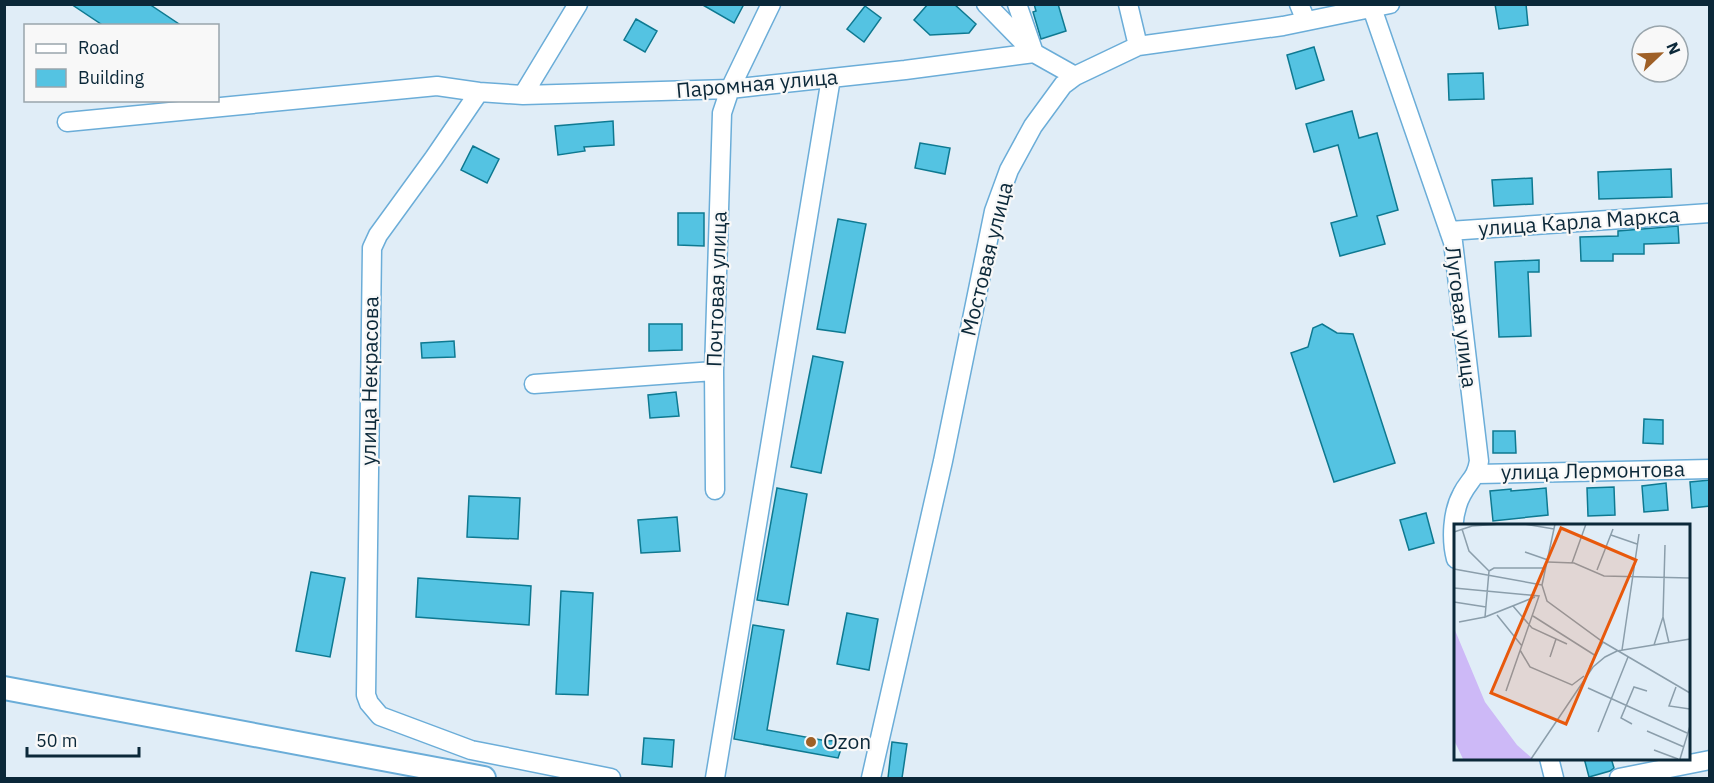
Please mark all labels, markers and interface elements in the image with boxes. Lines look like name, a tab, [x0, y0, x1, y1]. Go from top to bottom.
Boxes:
legend	[24, 24, 219, 102]
north arrow	[1630, 24, 1690, 84]
text: Road	[78, 36, 119, 59]
text: N	[1662, 39, 1685, 57]
street label: Паромная улица	[675, 62, 839, 104]
text: Building	[78, 66, 145, 89]
street label: Мостовая улица	[953, 179, 1019, 339]
street label: улица Карла Маркса	[1477, 200, 1681, 242]
street label: Почтовая улица	[699, 210, 733, 368]
street label: Луговая улица	[1439, 244, 1485, 389]
street label: улица Некрасова	[354, 296, 384, 466]
street label: улица Лермонтова	[1501, 454, 1685, 486]
inset map	[1454, 524, 1690, 759]
scale bar	[27, 720, 140, 758]
place label: Ozon	[823, 727, 871, 755]
text: 50 m	[36, 729, 78, 752]
marker: Ozon	[804, 735, 818, 749]

